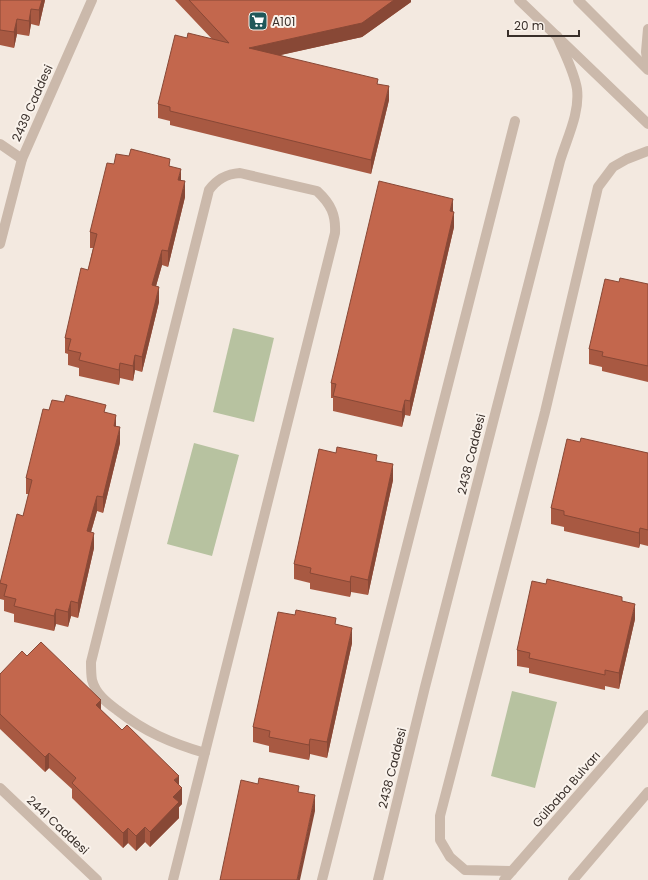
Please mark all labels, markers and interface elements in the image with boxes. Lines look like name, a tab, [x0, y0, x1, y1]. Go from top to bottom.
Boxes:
supermarket icon: A101	[247, 10, 269, 32]
scale bar	[508, 12, 579, 38]
place label: A101	[272, 13, 295, 30]
text: 20 m	[514, 17, 544, 34]
street label: 2439 Caddesi	[7, 62, 57, 144]
street label: 2438 Caddesi	[453, 412, 489, 496]
street label: 2438 Caddesi	[374, 726, 410, 810]
street label: Gülbaba Bulvarı	[528, 747, 604, 831]
street label: 2441 Caddesi	[23, 792, 93, 858]

